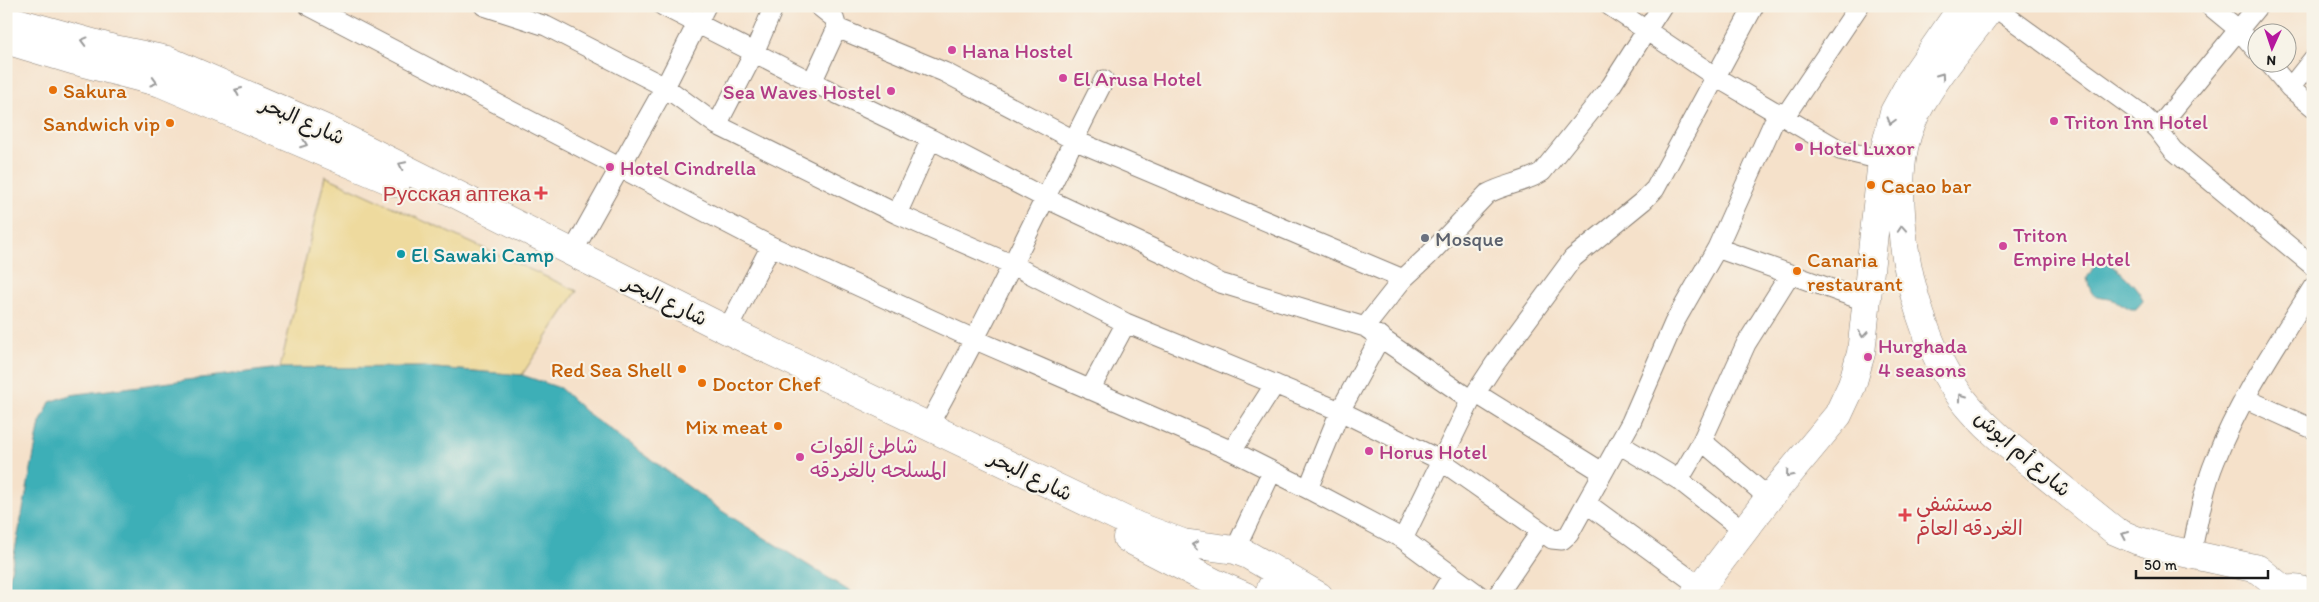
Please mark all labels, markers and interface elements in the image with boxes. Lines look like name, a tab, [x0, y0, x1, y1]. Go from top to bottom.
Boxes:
north arrow	[2246, 22, 2296, 72]
one-way arrow	[80, 36, 89, 47]
place label: Hana Hostel	[962, 38, 1073, 63]
marker: Hana Hostel	[946, 44, 958, 56]
text: N	[2266, 52, 2277, 69]
place label: El Arusa Hotel	[1073, 66, 1202, 91]
marker: El Arusa Hotel	[1057, 72, 1069, 84]
one-way arrow	[1935, 72, 1944, 82]
one-way arrow	[150, 76, 158, 86]
place label: Sakura	[63, 78, 127, 103]
place label: Sea Waves Hostel	[723, 79, 881, 104]
marker: Sakura	[47, 84, 59, 96]
marker: Sea Waves Hostel	[885, 85, 897, 97]
one-way arrow	[234, 87, 243, 98]
street label: شارع البحر	[254, 90, 349, 152]
place label: Triton Inn Hotel	[2064, 109, 2208, 134]
place label: Sandwich vip	[43, 111, 160, 136]
marker: Triton Inn Hotel	[2048, 115, 2060, 127]
one-way arrow	[1886, 116, 1896, 125]
marker: Sandwich vip	[164, 117, 176, 129]
place label: Hotel Luxor	[1809, 135, 1915, 160]
one-way arrow	[299, 138, 308, 148]
marker: Hotel Luxor	[1793, 141, 1805, 153]
place label: Hotel Cindrella	[620, 155, 756, 180]
one-way arrow	[398, 161, 407, 172]
marker: Hotel Cindrella	[604, 161, 616, 173]
place label: Cacao bar	[1881, 173, 1972, 198]
marker: Cacao bar	[1865, 179, 1877, 191]
place label: Русская аптека	[383, 181, 531, 206]
marker: Русская аптека	[535, 187, 547, 199]
place label: Triton Empire Hotel	[2013, 222, 2130, 271]
one-way arrow	[1897, 225, 1908, 233]
place label: Mosque	[1435, 226, 1504, 251]
marker: Mosque	[1419, 232, 1431, 244]
marker: Triton Empire Hotel	[1997, 240, 2009, 252]
place label: El Sawaki Camp	[411, 242, 554, 267]
place label: Canaria restaurant	[1807, 247, 1903, 296]
marker: El Sawaki Camp	[395, 248, 407, 260]
marker: Canaria restaurant	[1791, 265, 1803, 277]
street label: شارع البحر	[617, 268, 712, 334]
one-way arrow	[1858, 330, 1869, 338]
place label: Hurghada 4 seasons	[1878, 333, 1967, 382]
marker: Hurghada 4 seasons	[1862, 351, 1874, 363]
place label: Red Sea Shell	[551, 357, 672, 382]
marker: Red Sea Shell	[676, 363, 688, 375]
place label: Doctor Chef	[712, 371, 821, 396]
marker: Doctor Chef	[696, 377, 708, 389]
one-way arrow	[1959, 393, 1968, 403]
street label: شارع أم ابوش	[1967, 404, 2076, 505]
place label: Mix meat	[685, 414, 768, 439]
marker: Mix meat	[772, 420, 784, 432]
place label: شاطئ القوات المسلحه بالغردقه	[810, 433, 947, 483]
place label: Horus Hotel	[1379, 439, 1487, 464]
street label: شارع البحر	[982, 443, 1077, 509]
marker: Horus Hotel	[1363, 445, 1375, 457]
marker: شاطئ القوات المسلحه بالغردقه	[794, 451, 806, 463]
one-way arrow	[1786, 469, 1795, 478]
place label: مستشفي الغردقه العام	[1916, 491, 2023, 544]
marker: مستشفي الغردقه العام	[1898, 508, 1912, 522]
one-way arrow	[2121, 531, 2130, 542]
one-way arrow	[1191, 540, 1199, 550]
scale bar	[2136, 547, 2269, 579]
text: 50 m	[2144, 556, 2177, 574]

